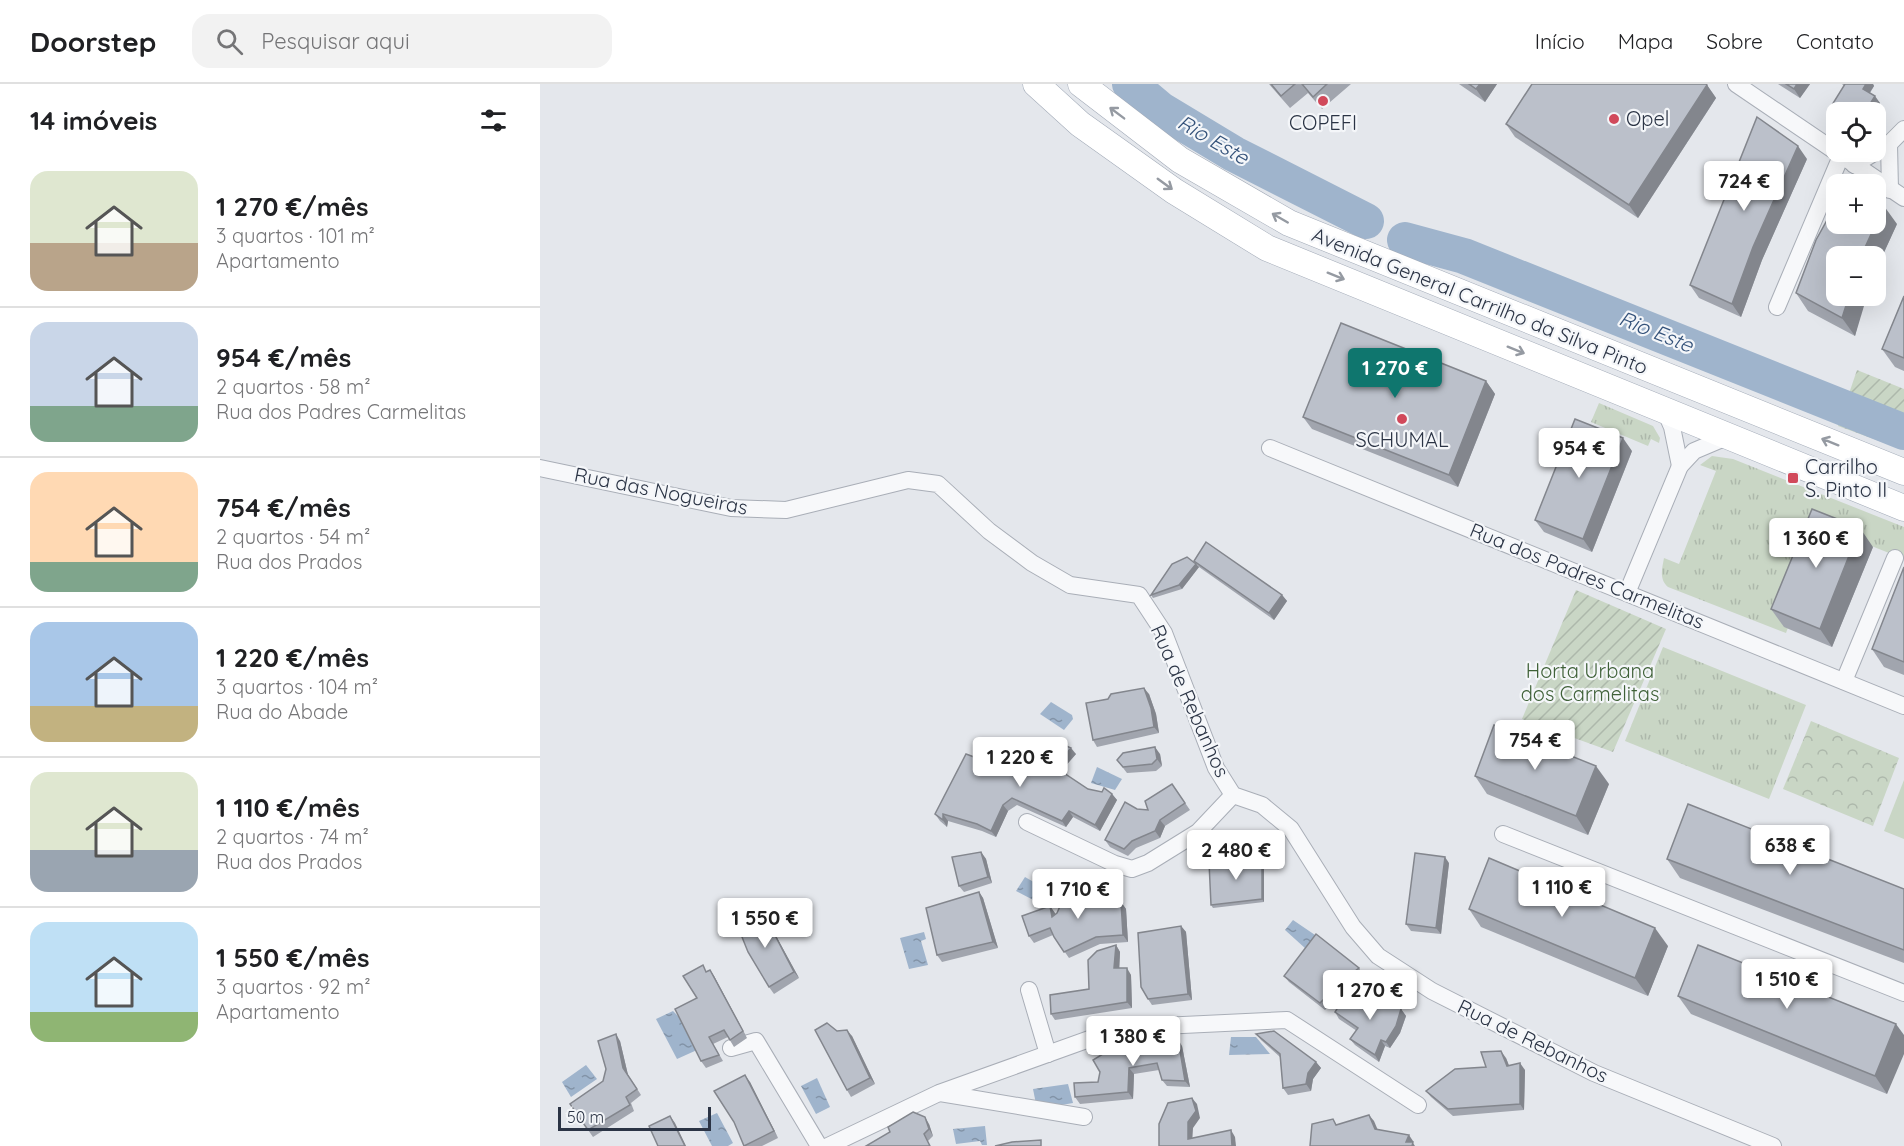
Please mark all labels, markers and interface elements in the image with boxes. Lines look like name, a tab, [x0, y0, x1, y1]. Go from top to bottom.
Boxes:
search box	[192, 14, 612, 68]
text: Doorstep	[30, 24, 156, 59]
icon: search	[213, 25, 246, 58]
text: Pesquisar aqui	[261, 27, 410, 55]
text: Início	[1535, 28, 1585, 54]
text: Mapa	[1618, 28, 1673, 54]
text: Sobre	[1706, 28, 1763, 54]
text: Contato	[1796, 28, 1874, 54]
marker: COPEFI	[1316, 94, 1330, 108]
map controls	[1826, 102, 1886, 306]
button: locate	[1826, 102, 1886, 162]
text: 14 imóveis	[30, 104, 157, 137]
icon: filters	[477, 104, 510, 137]
one-way arrow	[1109, 106, 1125, 119]
place label: Opel	[1626, 106, 1669, 131]
water label: Rio Este	[1173, 108, 1255, 170]
place label: COPEFI	[1289, 110, 1357, 135]
marker: Opel	[1607, 112, 1621, 126]
pin: 724 €	[1702, 161, 1786, 212]
text: 724 €	[1718, 168, 1770, 193]
button: +	[1826, 174, 1886, 234]
one-way arrow	[1156, 178, 1172, 190]
text: 1 270 €/mês	[216, 190, 369, 223]
icon: home	[78, 195, 150, 267]
one-way arrow	[1272, 212, 1289, 224]
street label: Avenida General Carrilho da Silva Pinto	[1309, 222, 1652, 380]
text: 3 quartos · 101 m²	[216, 223, 375, 248]
button: −	[1826, 246, 1886, 306]
text: Apartamento	[216, 248, 340, 273]
one-way arrow	[1326, 271, 1344, 282]
water label: Rio Este	[1616, 304, 1698, 358]
text: 954 €/mês	[216, 341, 351, 374]
one-way arrow	[1507, 345, 1525, 356]
icon: home	[78, 346, 150, 418]
pin: 1 270 €	[1340, 348, 1450, 399]
text: 1 270 €	[1362, 355, 1428, 380]
text: 2 quartos · 58 m²	[216, 374, 371, 399]
text: Rua dos Padres Carmelitas	[216, 399, 466, 424]
marker: SCHUMAL	[1395, 412, 1409, 426]
place label: SCHUMAL	[1355, 427, 1449, 452]
pin: 954 €	[1537, 428, 1621, 479]
text: 954 €	[1553, 435, 1605, 460]
one-way arrow	[1822, 436, 1840, 447]
place label: Carrilho S. Pinto II	[1805, 454, 1887, 502]
street label: Rua das Nogueiras	[572, 461, 750, 520]
marker: Carrilho S. Pinto II	[1786, 471, 1800, 485]
text: 754 €/mês	[216, 491, 351, 524]
icon: home	[78, 496, 150, 568]
street label: Rua dos Padres Carmelitas	[1466, 517, 1708, 634]
pin: 1 360 €	[1761, 518, 1871, 569]
text: 2 quartos · 54 m²	[216, 524, 370, 549]
text: 1 360 €	[1783, 525, 1849, 550]
text: Rua dos Prados	[216, 549, 362, 574]
street label: Rua de Rebanhos	[1146, 621, 1235, 781]
text: 1 220 €/mês	[216, 641, 369, 674]
icon: home	[78, 646, 150, 718]
park label: Horta Urbana dos Carmelitas	[1521, 658, 1659, 706]
text: 3 quartos · 104 m²	[216, 674, 378, 699]
text: Rua do Abade	[216, 699, 348, 724]
pin: 754 €	[1493, 720, 1577, 771]
text: 754 €	[1509, 727, 1561, 752]
pin: 1 220 €	[965, 737, 1075, 788]
text: 1 220 €	[987, 744, 1053, 769]
text: 1 110 €/mês	[216, 791, 360, 824]
icon: home	[78, 796, 150, 868]
text: 2 quartos · 74 m²	[216, 824, 369, 849]
pin: 638 €	[1748, 825, 1832, 876]
pin: 2 480 €	[1181, 830, 1291, 881]
text: 638 €	[1765, 832, 1815, 857]
text: 2 480 €	[1201, 837, 1271, 862]
text: Rua dos Prados	[216, 849, 362, 874]
pin: 1 110 €	[1507, 867, 1617, 918]
pin: 1 710 €	[1023, 869, 1133, 920]
text: 1 110 €	[1532, 874, 1592, 899]
text: 1 710 €	[1046, 876, 1110, 901]
pin: 1 550 €	[710, 898, 820, 949]
text: 1 550 €	[732, 905, 798, 930]
text: 1 550 €/mês	[216, 941, 370, 974]
icon: home	[78, 946, 150, 1018]
pin: 1 510 €	[1732, 959, 1842, 1010]
text: 1 510 €	[1755, 966, 1819, 991]
pin: 1 270 €	[1315, 970, 1425, 1021]
text: 3 quartos · 92 m²	[216, 974, 371, 999]
text: 1 270 €	[1337, 977, 1403, 1002]
street label: Rua de Rebanhos	[1454, 993, 1613, 1088]
text: Apartamento	[216, 999, 340, 1024]
pin: 1 380 €	[1078, 1016, 1188, 1067]
text: 1 380 €	[1100, 1023, 1166, 1048]
scale bar	[558, 1104, 711, 1132]
text: 50 m	[567, 1107, 604, 1127]

